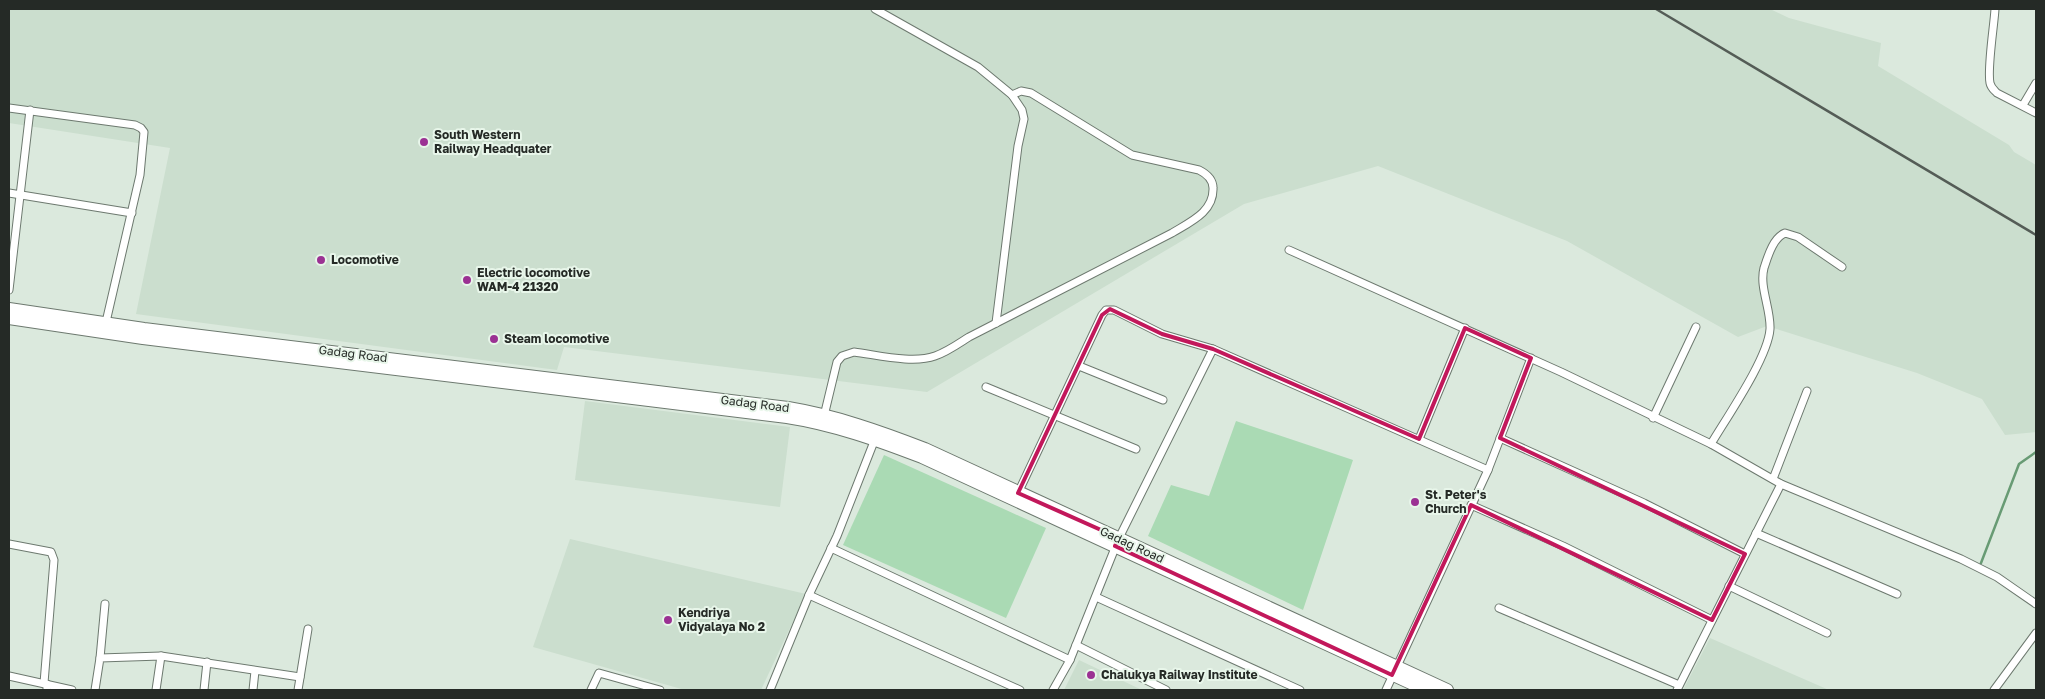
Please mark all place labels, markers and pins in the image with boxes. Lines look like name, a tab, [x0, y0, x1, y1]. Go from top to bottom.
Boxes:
place label: South Western Railway Headquater	[434, 127, 552, 156]
marker: South Western Railway Headquater	[418, 136, 430, 148]
place label: Locomotive	[331, 252, 399, 267]
marker: Locomotive	[315, 254, 327, 266]
place label: Electric locomotive WAM-4 21320	[477, 265, 590, 294]
marker: Electric locomotive WAM-4 21320	[461, 274, 473, 286]
place label: Steam locomotive	[504, 331, 609, 346]
marker: Steam locomotive	[488, 333, 500, 345]
place label: St. Peter's Church	[1425, 487, 1487, 516]
marker: St. Peter's Church	[1409, 496, 1421, 508]
place label: Kendriya Vidyalaya No 2	[678, 605, 765, 634]
marker: Kendriya Vidyalaya No 2	[662, 614, 674, 626]
place label: Chalukya Railway Institute	[1101, 667, 1258, 682]
marker: Chalukya Railway Institute	[1085, 669, 1097, 681]

